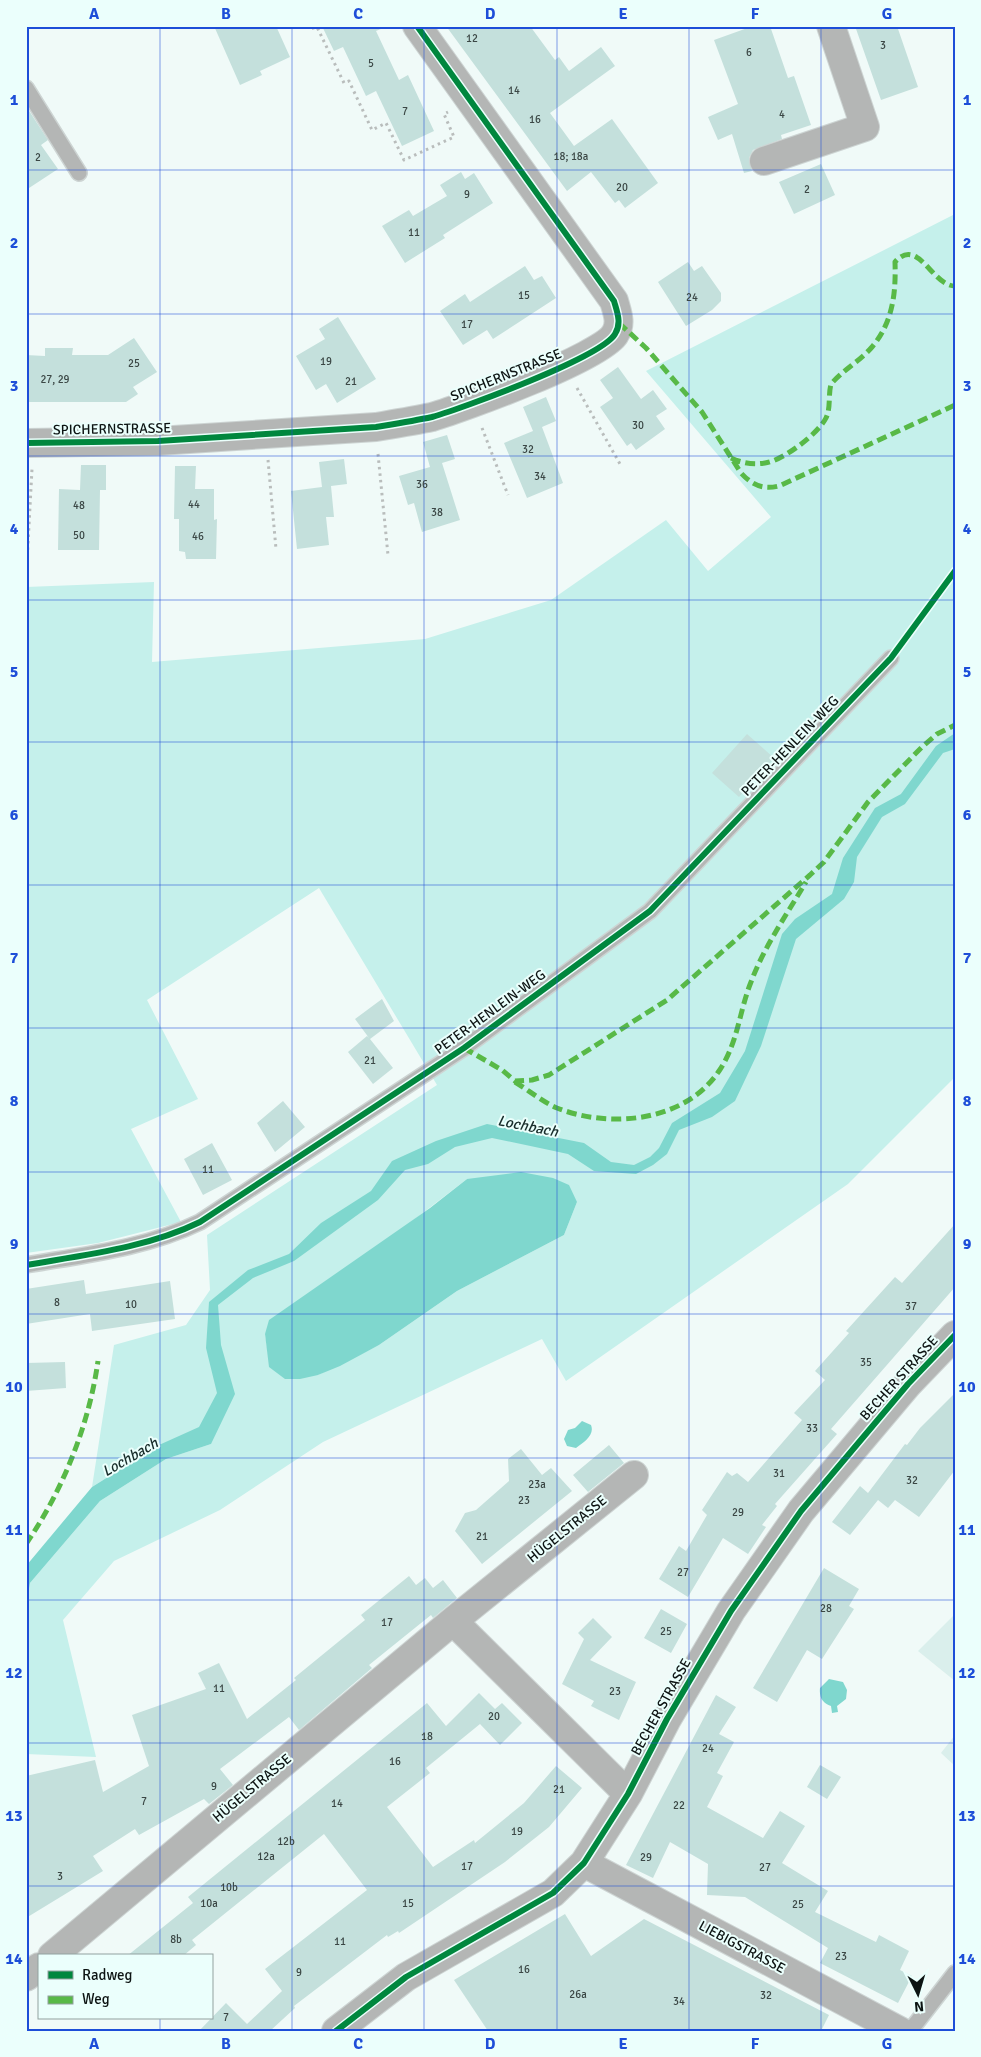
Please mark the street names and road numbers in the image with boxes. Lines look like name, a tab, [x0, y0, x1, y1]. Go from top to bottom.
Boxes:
street label: SPICHERNSTRASSE	[448, 345, 564, 405]
street label: SPICHERNSTRASSE	[53, 419, 171, 439]
street label: PETER-HENLEIN-WEG	[738, 692, 842, 800]
street label: PETER-HENLEIN-WEG	[431, 966, 549, 1058]
street label: BECHER STRASSE	[856, 1332, 942, 1424]
street label: HÜGELSTRASSE	[524, 1492, 610, 1566]
street label: BECHER STRASSE	[627, 1655, 695, 1759]
street label: HÜGELSTRASSE	[209, 1750, 295, 1826]
street label: LIEBIGSTRASSE	[696, 1917, 788, 1977]

